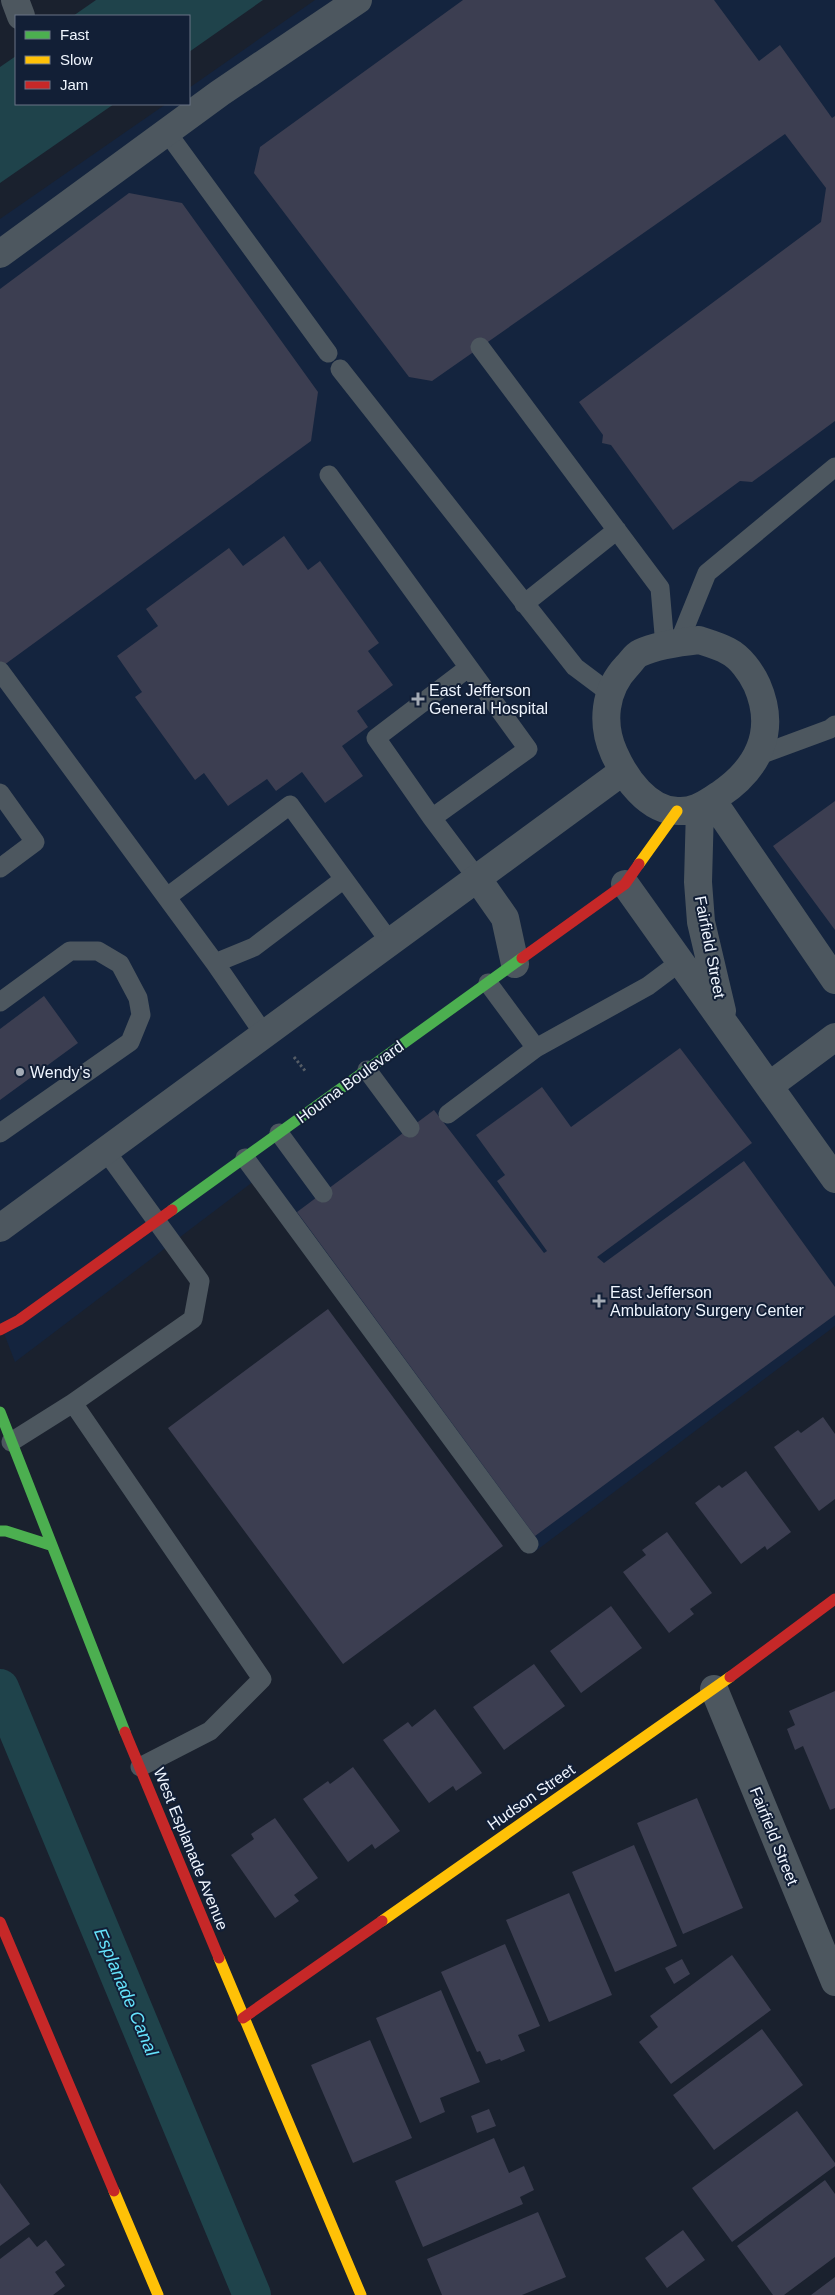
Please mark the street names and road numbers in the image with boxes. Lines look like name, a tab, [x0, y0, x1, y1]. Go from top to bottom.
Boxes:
street label: Fairfield Street	[692, 894, 728, 1000]
street label: Houma Boulevard	[293, 1037, 407, 1127]
street label: Hudson Street	[484, 1760, 578, 1833]
street label: West Esplanade Avenue	[151, 1765, 231, 1933]
street label: Fairfield Street	[747, 1785, 802, 1888]

